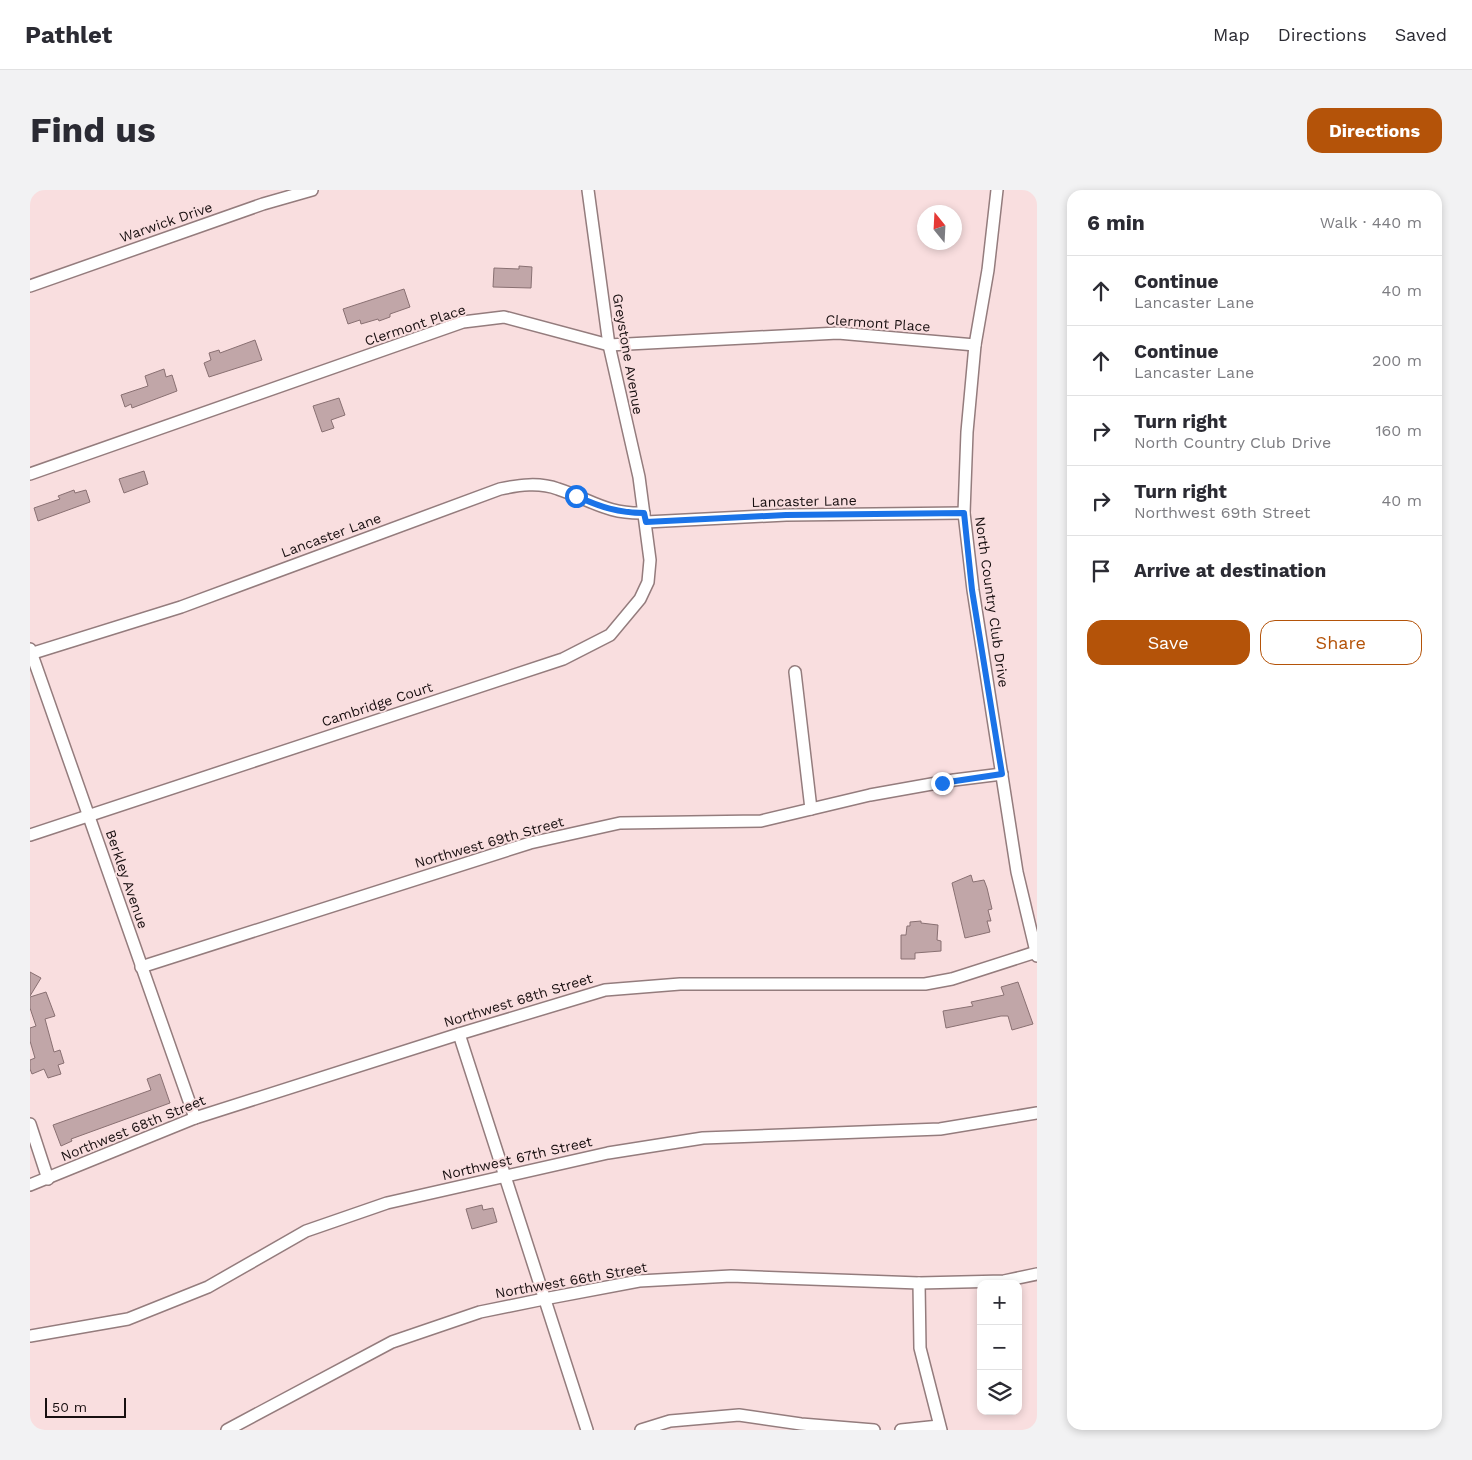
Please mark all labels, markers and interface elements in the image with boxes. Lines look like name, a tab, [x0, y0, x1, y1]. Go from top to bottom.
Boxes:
text: Pathlet	[25, 21, 112, 49]
text: Map	[1213, 24, 1250, 45]
text: Directions	[1278, 24, 1367, 45]
text: Saved	[1395, 24, 1447, 45]
button: Directions	[1307, 108, 1442, 153]
text: Find us	[30, 109, 156, 151]
street label: Warwick Drive	[118, 199, 214, 245]
north arrow	[917, 205, 962, 250]
text: 6 min	[1087, 210, 1145, 235]
text: Walk · 440 m	[1320, 213, 1422, 232]
text: Continue	[1134, 270, 1218, 293]
icon: ahead	[1087, 277, 1115, 305]
text: 40 m	[1382, 281, 1422, 300]
street label: Greystone Avenue	[609, 292, 647, 416]
text: Lancaster Lane	[1134, 293, 1254, 312]
street label: Clermont Place	[362, 301, 468, 349]
street label: Clermont Place	[825, 311, 931, 335]
text: Continue	[1134, 340, 1218, 363]
icon: ahead	[1087, 347, 1115, 375]
text: 200 m	[1372, 351, 1422, 370]
text: Lancaster Lane	[1134, 363, 1254, 382]
text: Turn right	[1134, 410, 1227, 433]
icon: right	[1087, 417, 1115, 445]
text: 160 m	[1375, 421, 1422, 440]
text: North Country Club Drive	[1134, 433, 1331, 452]
text: Turn right	[1134, 480, 1227, 503]
route start	[565, 485, 588, 508]
icon: right	[1087, 487, 1115, 515]
text: 40 m	[1382, 491, 1422, 510]
street label: Lancaster Lane	[751, 492, 857, 510]
text: Northwest 69th Street	[1134, 503, 1311, 522]
street label: Lancaster Lane	[279, 509, 383, 561]
street label: North Country Club Drive	[972, 515, 1012, 689]
icon: arrive	[1087, 557, 1115, 585]
text: Arrive at destination	[1134, 559, 1326, 582]
button: Save	[1087, 620, 1250, 665]
button: Share	[1260, 620, 1422, 665]
street label: Cambridge Court	[319, 678, 435, 730]
route end	[931, 772, 954, 795]
street label: Northwest 69th Street	[413, 813, 566, 871]
street label: Berkley Avenue	[103, 827, 151, 931]
street label: Northwest 68th Street	[442, 970, 594, 1030]
street label: Northwest 68th Street	[58, 1092, 208, 1164]
street label: Northwest 67th Street	[440, 1133, 594, 1183]
street label: Northwest 66th Street	[494, 1259, 649, 1301]
map controls	[977, 1280, 1022, 1415]
button: +	[977, 1280, 1022, 1325]
button: −	[977, 1325, 1022, 1370]
button: layers	[977, 1370, 1022, 1415]
scale bar	[45, 1395, 126, 1418]
text: 50 m	[52, 1399, 87, 1415]

